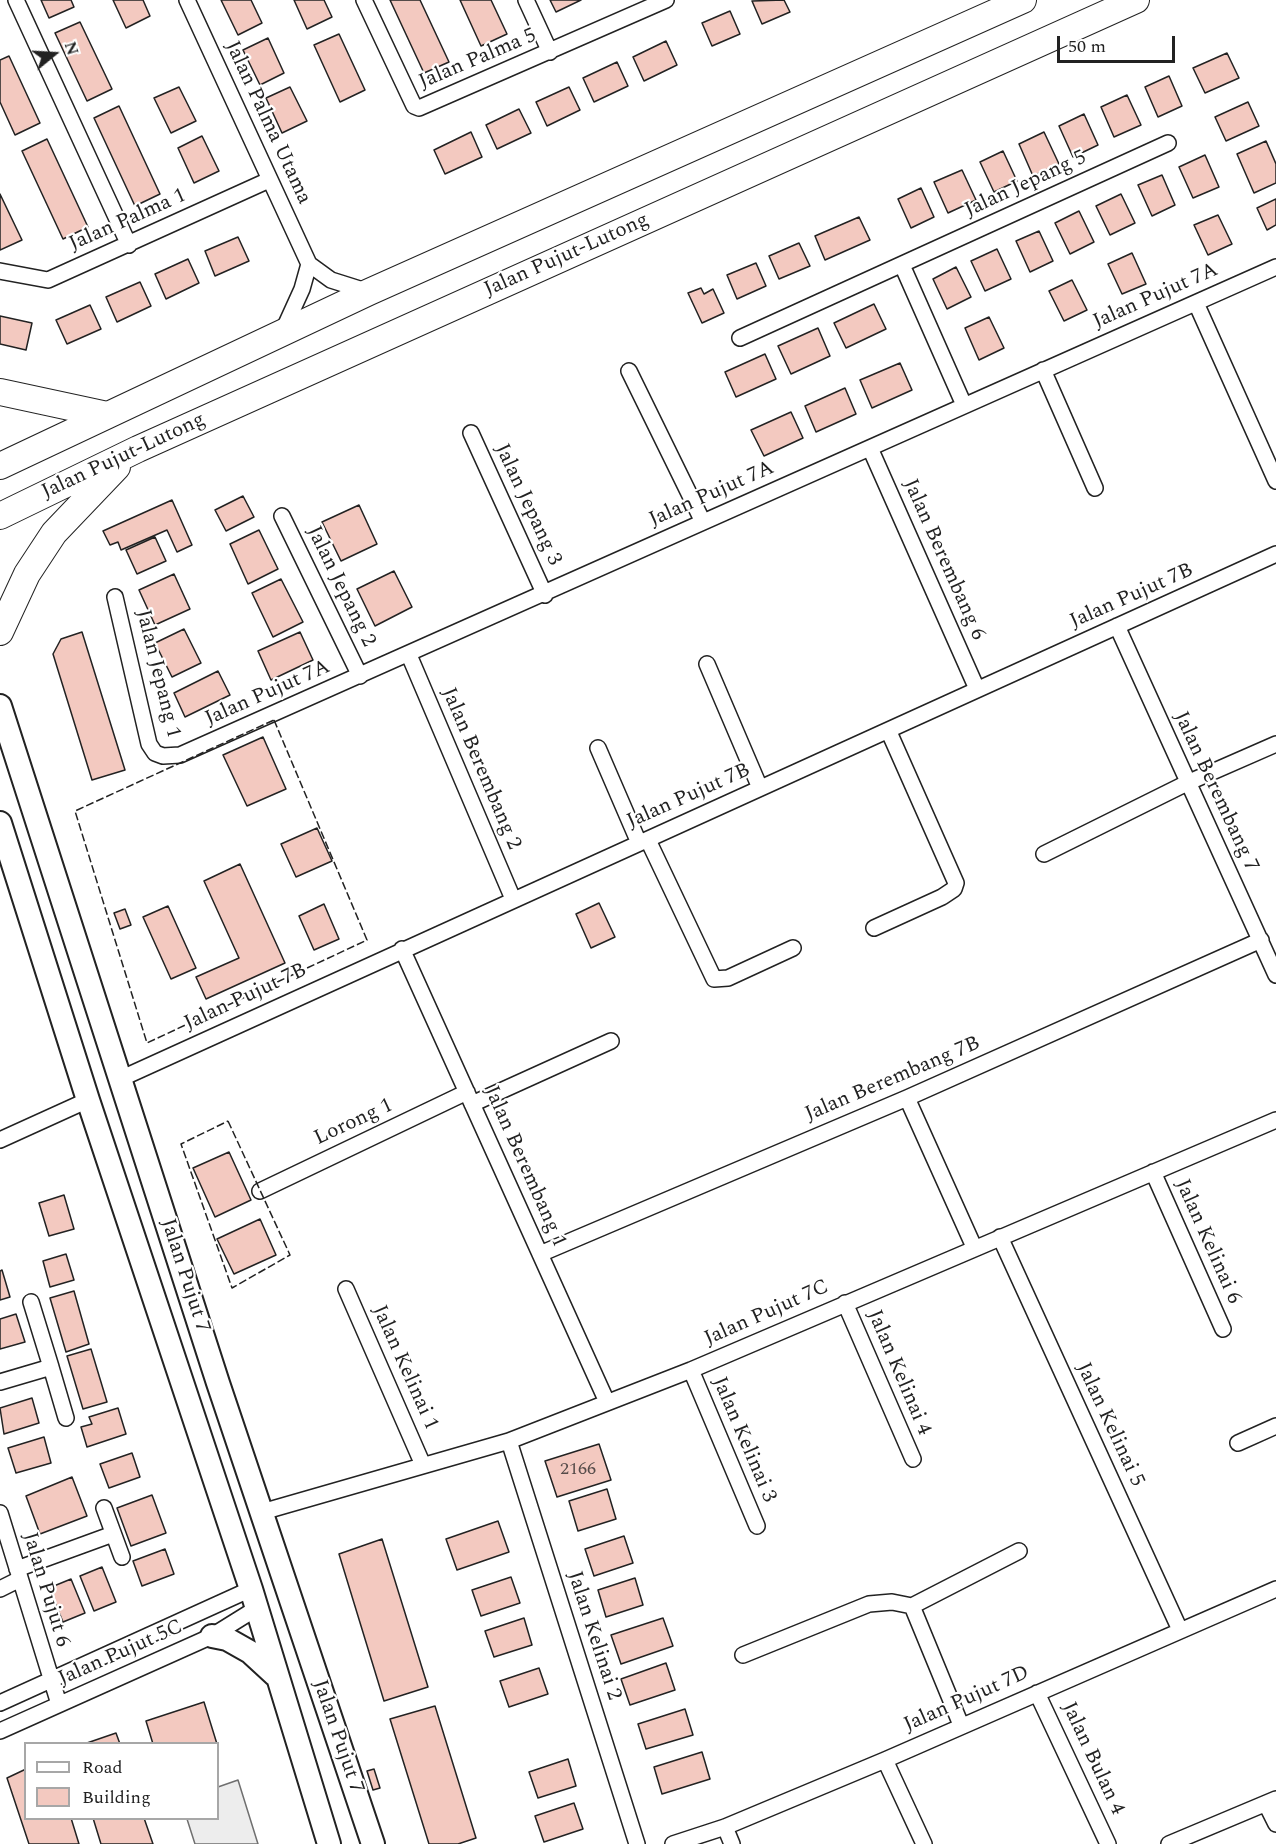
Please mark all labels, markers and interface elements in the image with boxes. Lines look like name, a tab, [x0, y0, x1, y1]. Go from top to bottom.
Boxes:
north arrow	[24, 24, 84, 84]
street label: Jalan Palma 5	[416, 24, 540, 96]
scale bar	[1060, 24, 1178, 62]
text: 50 m	[1068, 33, 1106, 60]
street label: Jalan Palma Utama	[218, 37, 316, 209]
text: N	[58, 39, 85, 58]
street label: Jalan Jepang 5	[961, 146, 1091, 224]
street label: Jalan Palma 1	[66, 184, 190, 258]
street label: Jalan Pujut-Lutong	[481, 208, 653, 304]
street label: Jalan Pujut 7A	[1090, 258, 1222, 336]
street label: Jalan Pujut-Lutong	[38, 408, 210, 506]
street label: Jalan Jepang 3	[488, 440, 566, 570]
street label: Jalan Pujut 7A	[646, 456, 778, 534]
street label: Jalan Berembang 6	[896, 476, 990, 644]
street label: Jalan Jepang 2	[300, 523, 380, 651]
street label: Jalan Pujut 7B	[1066, 559, 1198, 635]
street label: Jalan Jepang 1	[129, 607, 185, 741]
street label: Jalan Pujut 7A	[202, 655, 334, 733]
street label: Jalan Berembang 2	[434, 684, 526, 854]
street label: Jalan Berembang 7	[1167, 708, 1263, 876]
street label: Jalan Pujut 7B	[623, 759, 755, 835]
street label: Jalan Pujut 7B	[181, 959, 311, 1037]
street label: Jalan Berembang 7B	[802, 1032, 984, 1128]
street label: Jalan Berembang 1	[477, 1083, 571, 1251]
street label: Lorong 1	[311, 1094, 397, 1152]
street label: Jalan Kelinai 6	[1168, 1176, 1246, 1308]
street label: Jalan Pujut 7	[154, 1216, 214, 1336]
street label: Jalan Pujut 7C	[701, 1275, 833, 1353]
street label: Jalan Kelinai 1	[365, 1302, 443, 1434]
street label: Jalan Kelinai 4	[860, 1306, 936, 1440]
street label: Jalan Kelinai 5	[1069, 1359, 1149, 1491]
street label: Jalan Kelinai 3	[705, 1373, 781, 1507]
house number: 2166	[560, 1459, 596, 1481]
street label: Jalan Pujut 6	[16, 1530, 74, 1650]
street label: Jalan Kelinai 2	[560, 1568, 626, 1704]
street label: Jalan Pujut 5C	[55, 1615, 187, 1693]
street label: Jalan Pujut 7D	[900, 1661, 1034, 1739]
street label: Jalan Pujut 7	[306, 1677, 368, 1797]
street label: Jalan Bulan 4	[1055, 1699, 1129, 1819]
legend	[24, 1742, 219, 1820]
text: Road	[82, 1754, 123, 1781]
text: Building	[82, 1784, 151, 1811]

